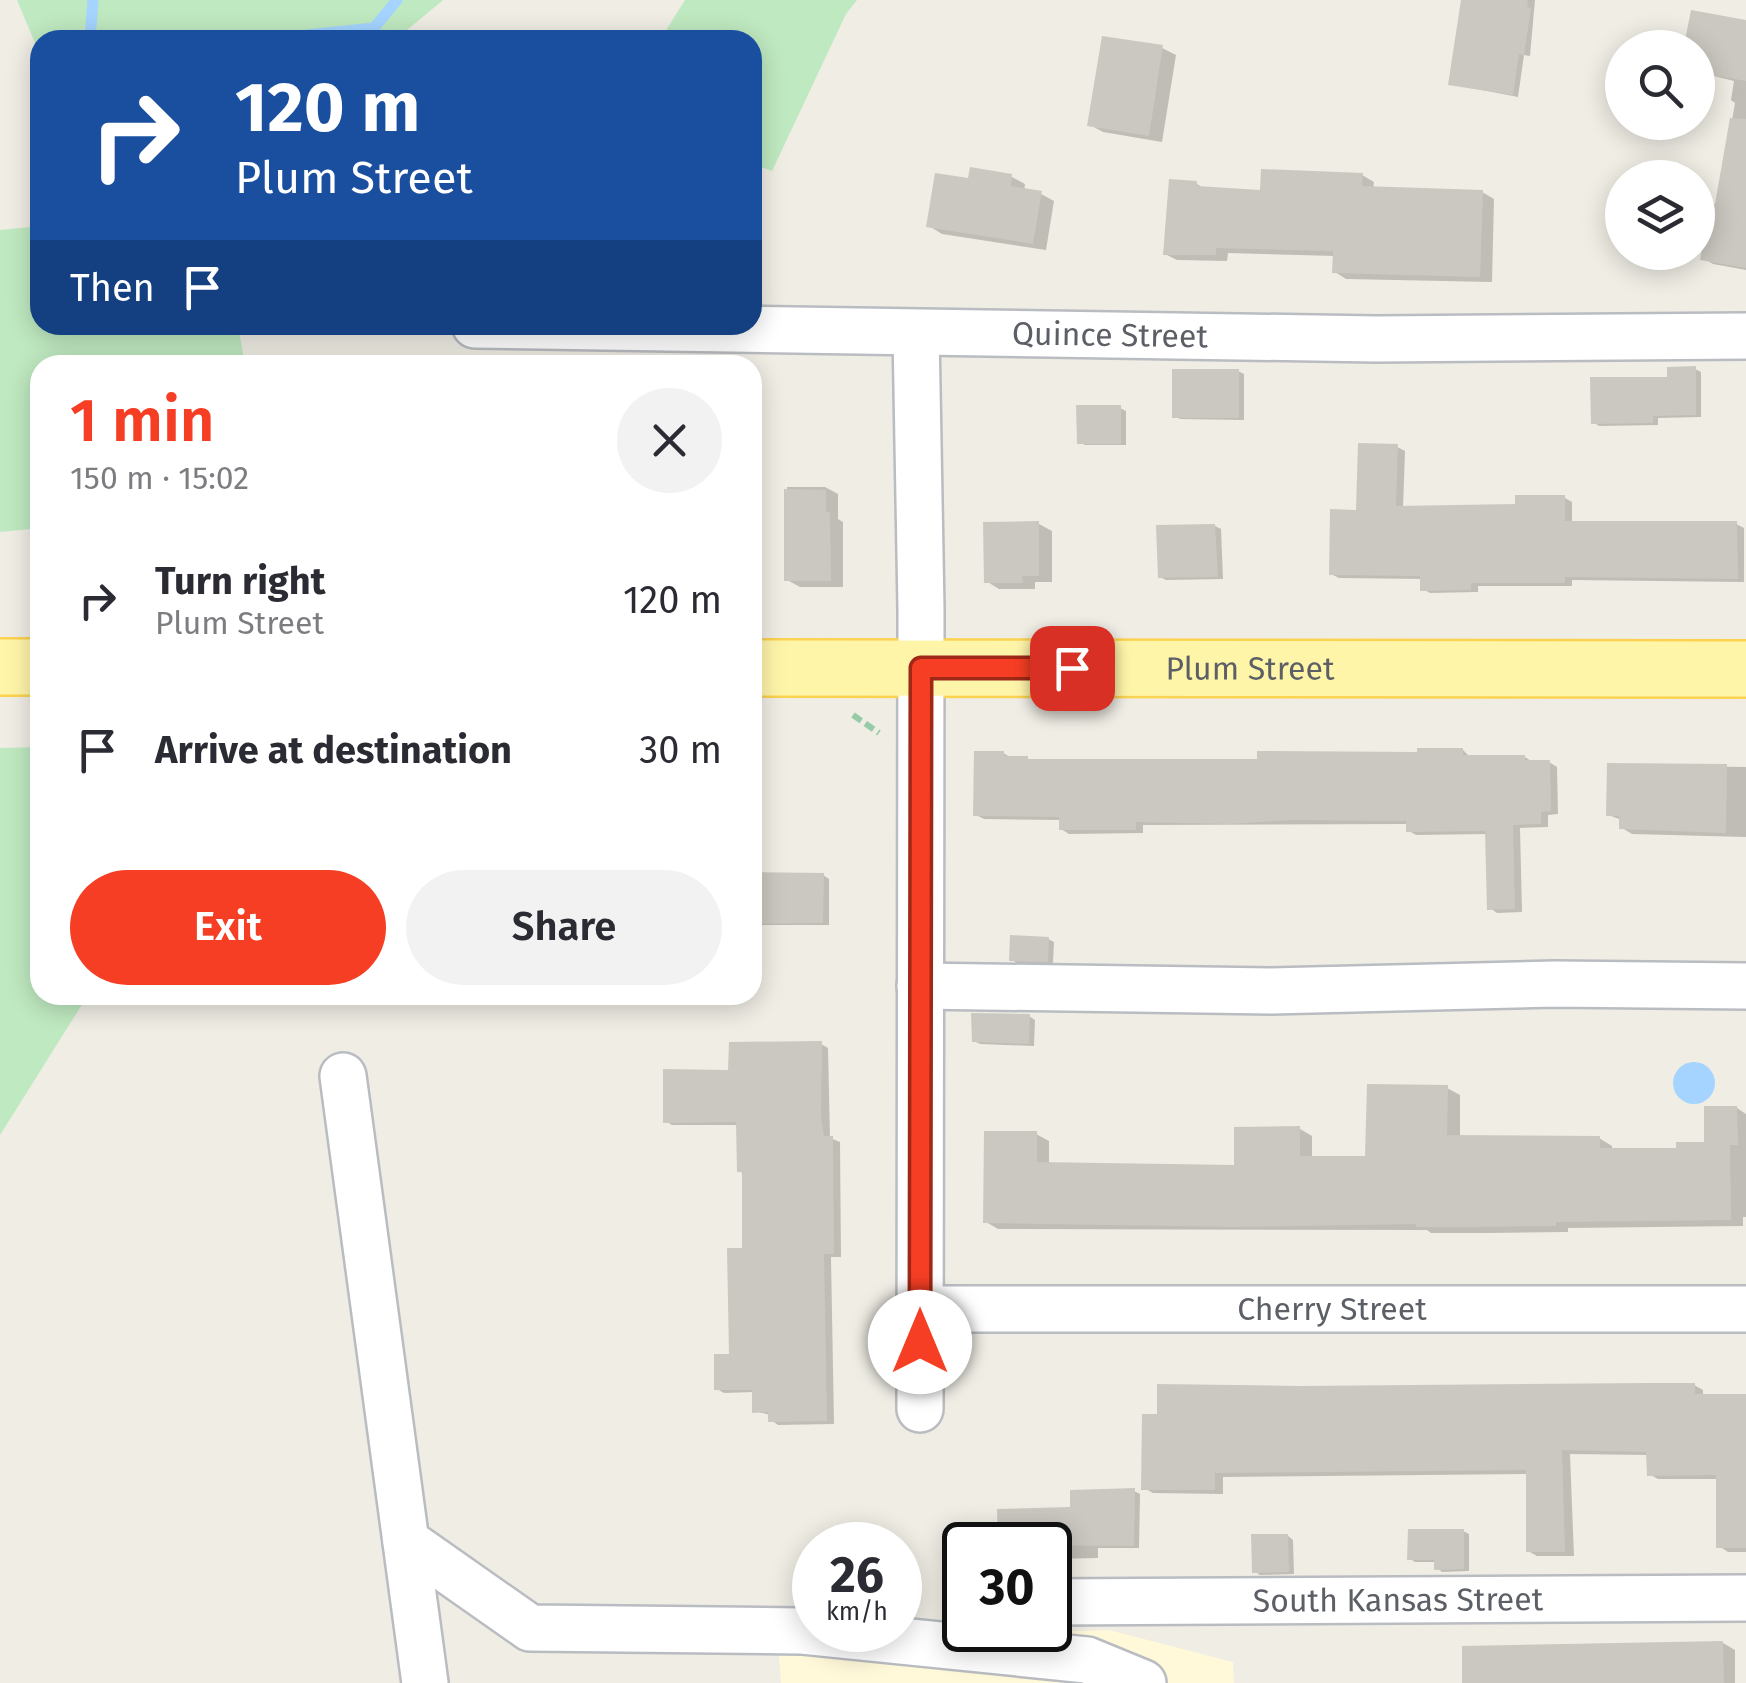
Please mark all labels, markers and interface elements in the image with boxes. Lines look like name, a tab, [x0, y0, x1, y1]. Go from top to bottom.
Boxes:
map controls	[1605, 30, 1715, 270]
button: search	[1605, 30, 1715, 140]
text: 120 m	[235, 66, 420, 150]
icon: right	[70, 70, 200, 200]
text: Plum Street	[235, 151, 473, 205]
button: layers	[1605, 160, 1715, 270]
icon: arrive	[175, 260, 230, 315]
text: Then	[70, 265, 155, 311]
street label: Quince Street	[1012, 314, 1209, 355]
text: 1 min	[70, 385, 215, 457]
button: close	[617, 388, 722, 493]
text: 150 m · 15:02	[70, 459, 249, 497]
text: Turn right	[155, 558, 325, 604]
icon: right	[70, 573, 125, 628]
text: 120 m	[623, 577, 722, 623]
text: Plum Street	[155, 604, 324, 642]
pin	[1030, 626, 1115, 711]
icon: arrive	[1045, 641, 1100, 696]
street label: Plum Street	[1165, 649, 1335, 688]
icon: arrive	[70, 723, 125, 778]
text: Arrive at destination	[155, 727, 512, 773]
text: 30 m	[639, 727, 722, 773]
button: Exit	[70, 870, 386, 985]
button: Share	[406, 870, 722, 985]
position arrow	[868, 1290, 972, 1394]
street label: Cherry Street	[1237, 1290, 1427, 1328]
speed limit sign: 30	[942, 1522, 1072, 1652]
text: 26	[830, 1545, 884, 1605]
street label: South Kansas Street	[1253, 1580, 1544, 1620]
text: km/h	[826, 1597, 888, 1627]

